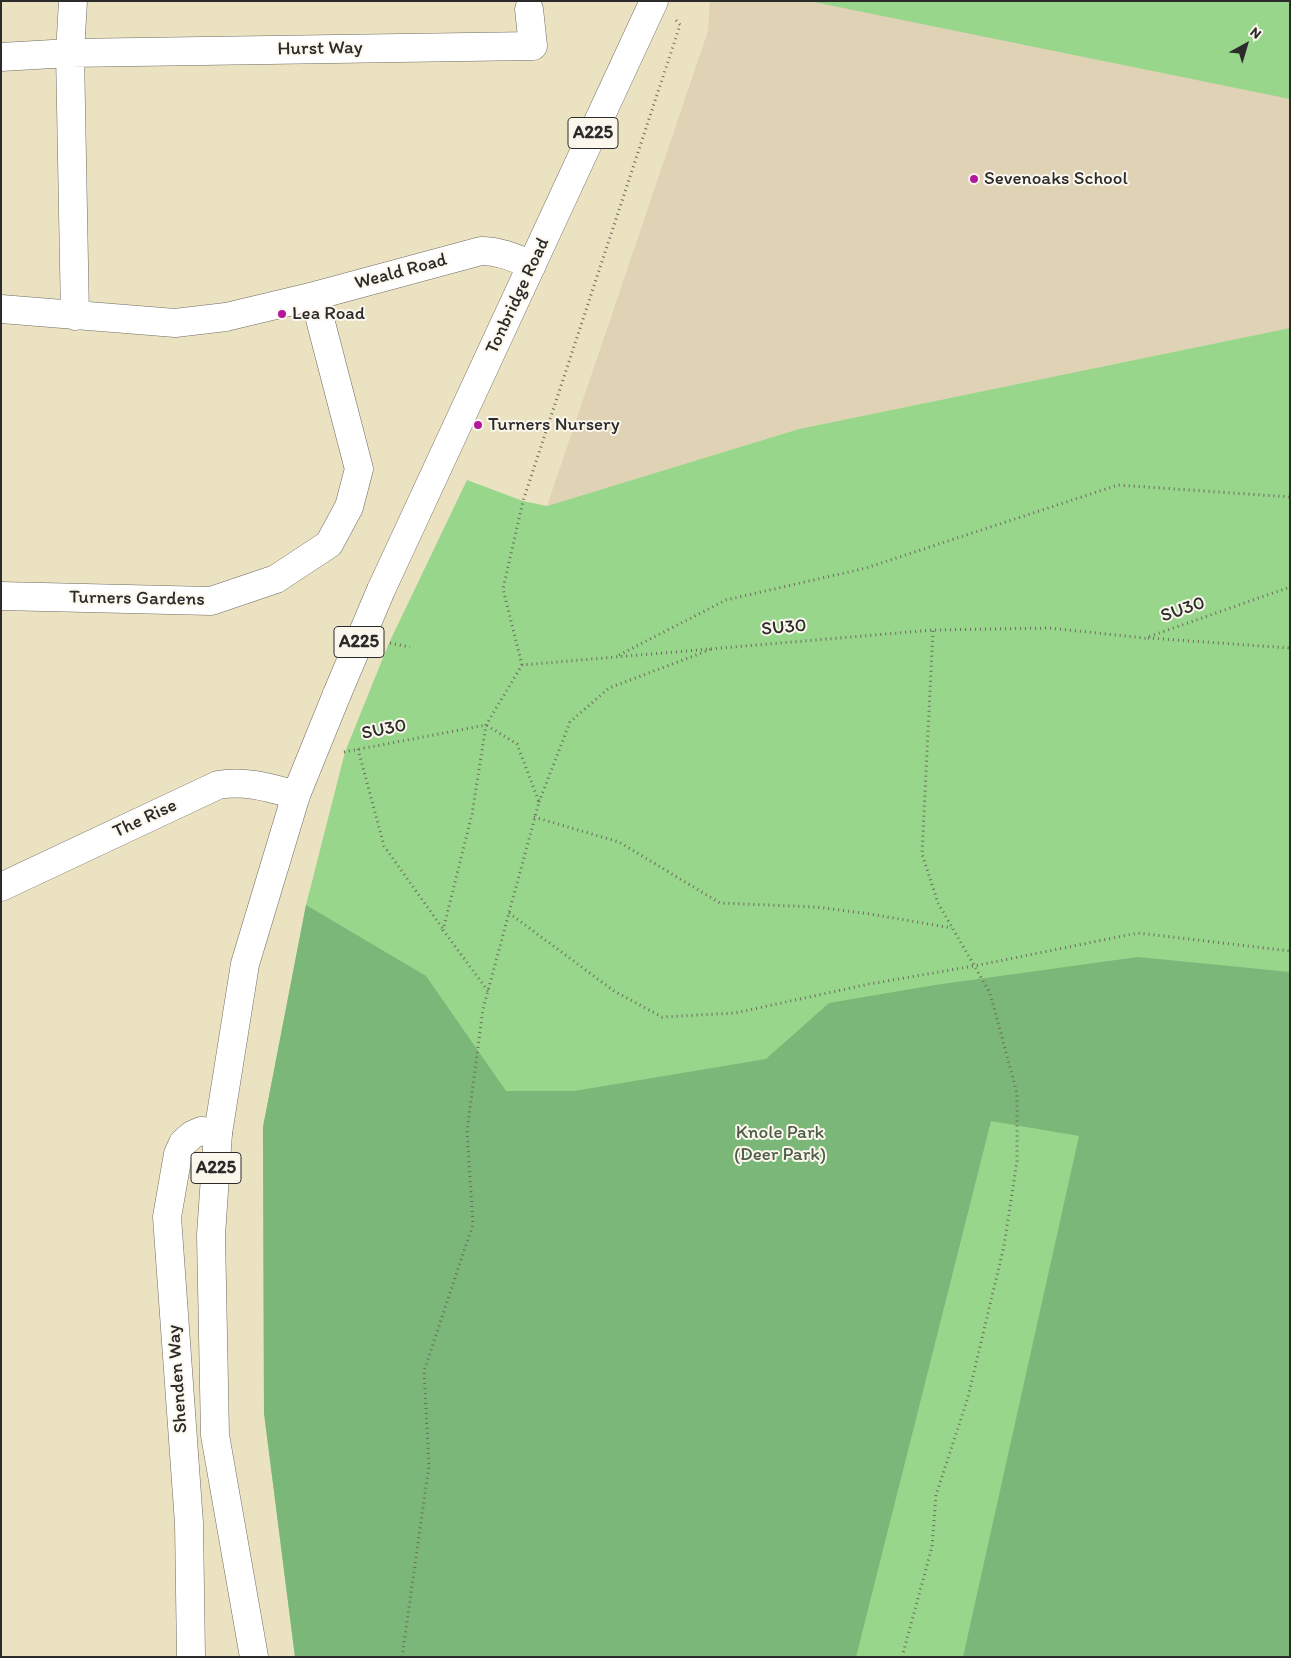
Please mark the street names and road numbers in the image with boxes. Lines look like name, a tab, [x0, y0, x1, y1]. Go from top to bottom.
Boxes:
street label: Hurst Way	[277, 37, 363, 61]
road number: A225	[568, 118, 618, 148]
street label: Tonbridge Road	[481, 234, 555, 358]
street label: Weald Road	[352, 249, 450, 295]
street label: Turners Gardens	[69, 586, 205, 612]
street label: SU30	[1158, 592, 1208, 628]
street label: SU30	[760, 615, 808, 641]
road number: A225	[334, 626, 384, 658]
street label: SU30	[360, 714, 408, 746]
street label: The Rise	[109, 794, 181, 844]
road number: A225	[191, 1152, 241, 1184]
street label: Shenden Way	[163, 1324, 193, 1434]

